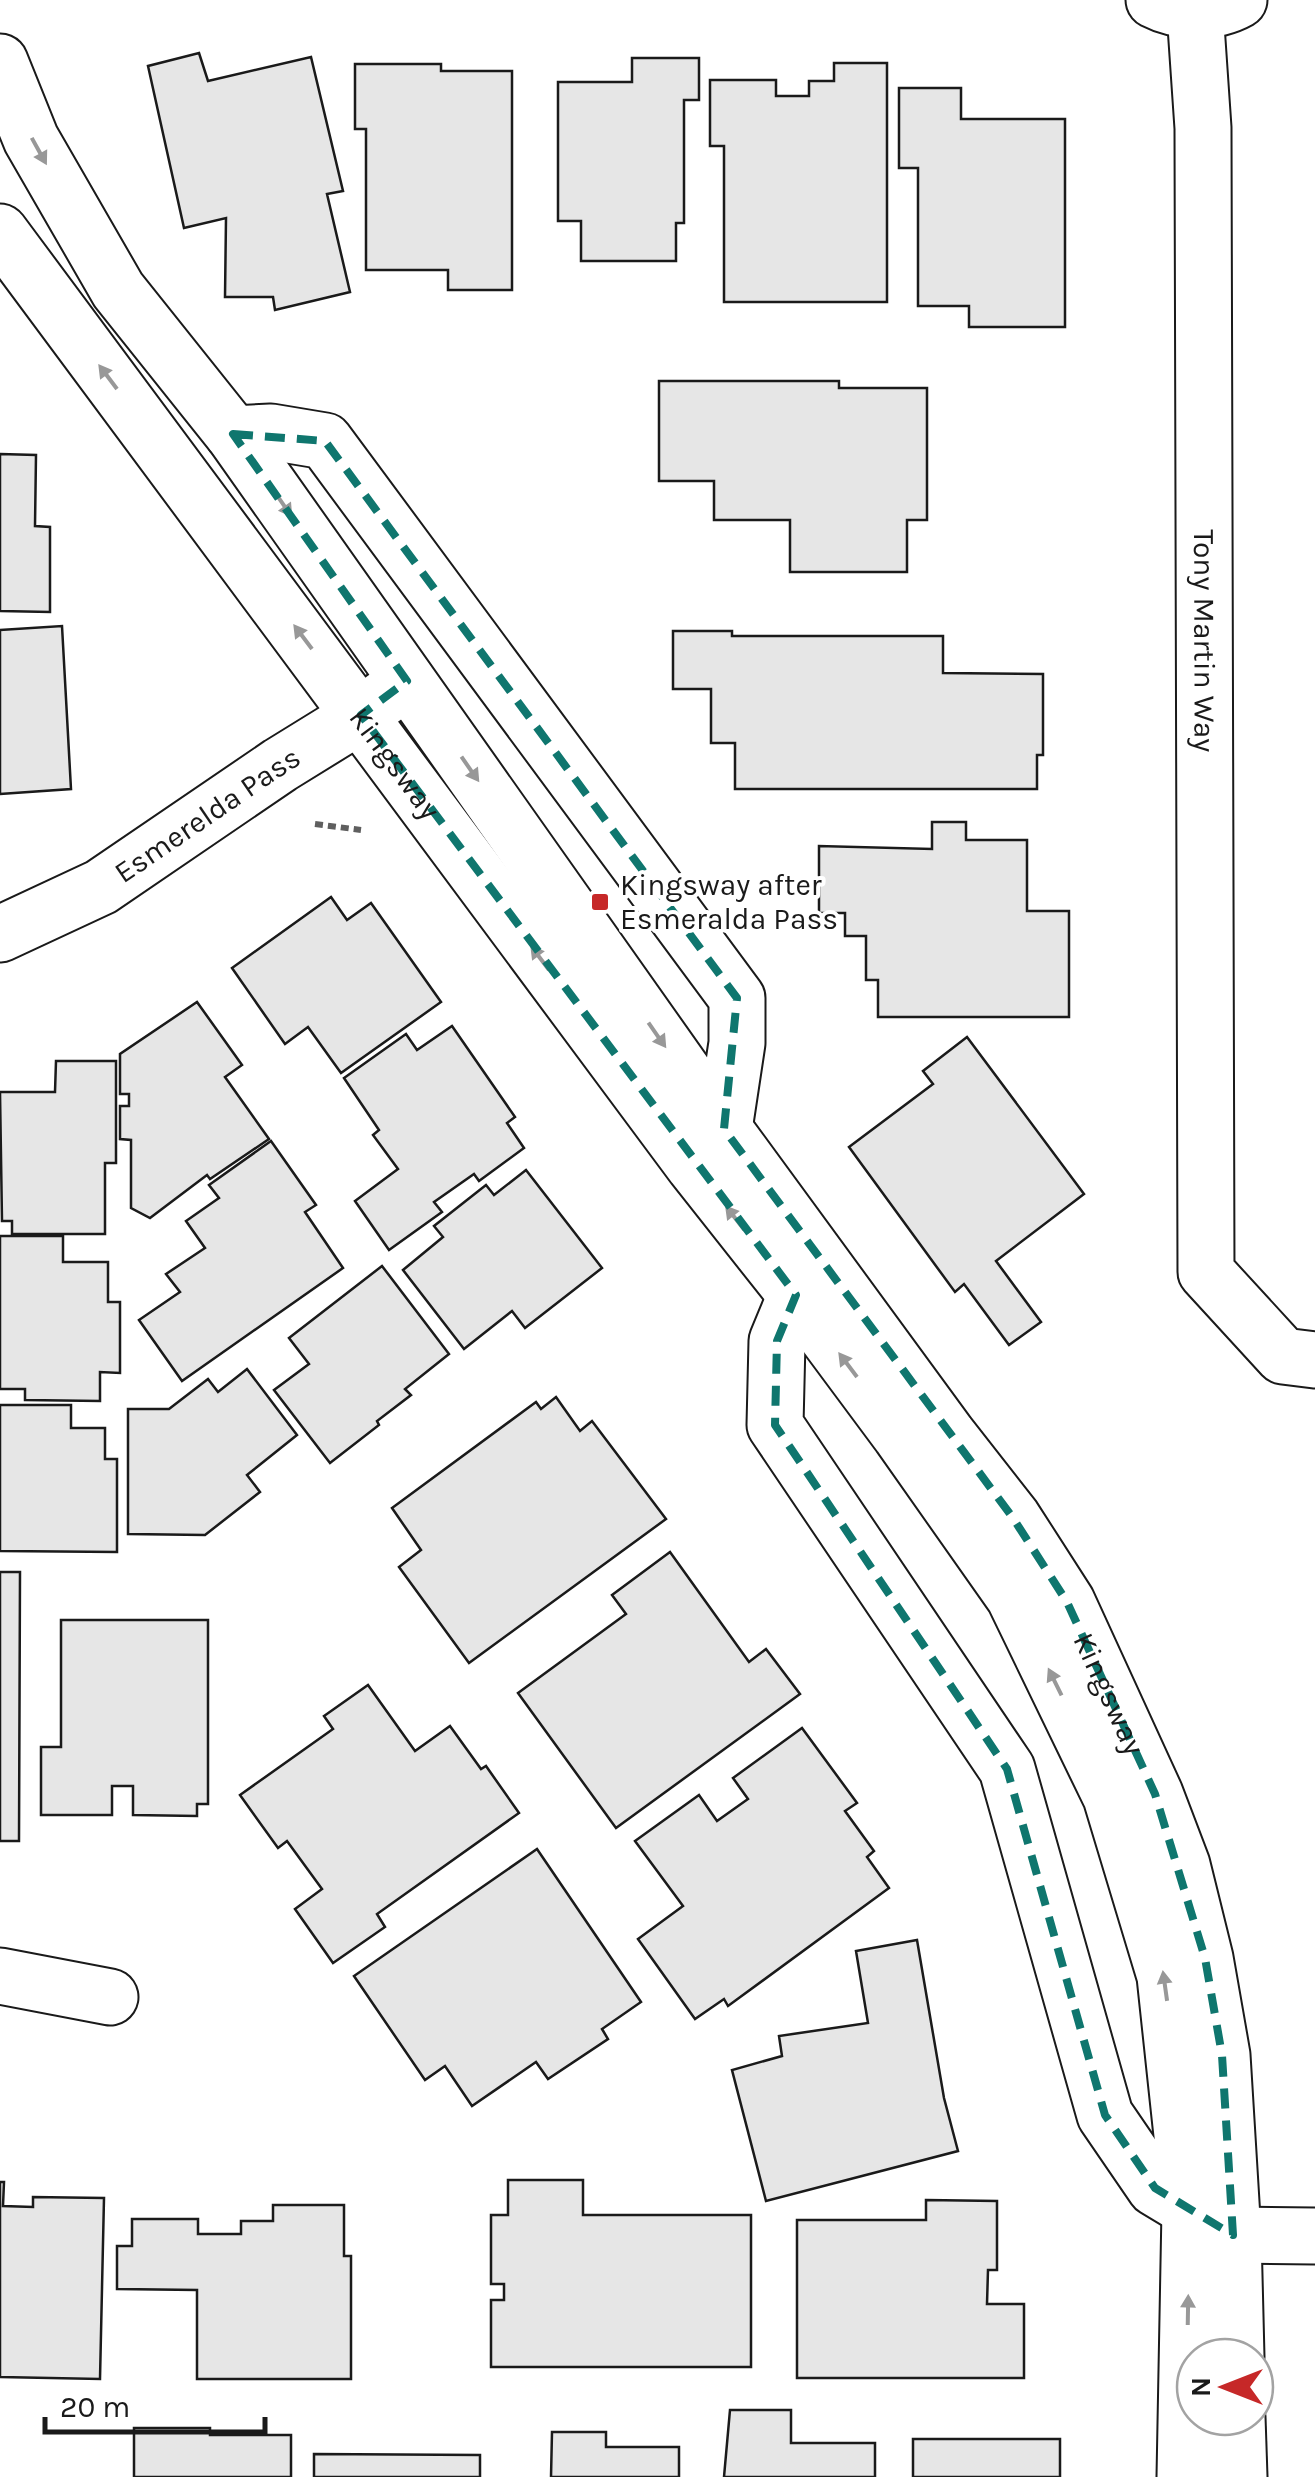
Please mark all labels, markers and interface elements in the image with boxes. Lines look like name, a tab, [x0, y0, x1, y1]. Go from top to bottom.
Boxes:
one-way arrow	[29, 137, 47, 165]
one-way arrow	[99, 363, 119, 390]
one-way arrow	[273, 490, 292, 517]
street label: Tony Martin Way	[1186, 529, 1223, 752]
one-way arrow	[293, 624, 313, 650]
street label: Kingsway	[342, 700, 448, 826]
street label: Esmerelda Pass	[108, 739, 307, 891]
one-way arrow	[460, 756, 479, 783]
place label: Kingsway after Esmeralda Pass	[620, 867, 838, 937]
marker: Kingsway after Esmeralda Pass	[589, 891, 611, 913]
one-way arrow	[531, 945, 551, 971]
one-way arrow	[647, 1022, 666, 1048]
one-way arrow	[726, 1205, 746, 1231]
one-way arrow	[838, 1352, 858, 1378]
street label: Kingsway	[1066, 1627, 1153, 1761]
one-way arrow	[1047, 1667, 1064, 1696]
one-way arrow	[1157, 1970, 1173, 2001]
one-way arrow	[1181, 2293, 1197, 2325]
north arrow	[1175, 2337, 1275, 2437]
scale bar	[45, 2372, 265, 2434]
text: N	[1184, 2377, 1217, 2397]
text: 20 m	[60, 2389, 130, 2425]

